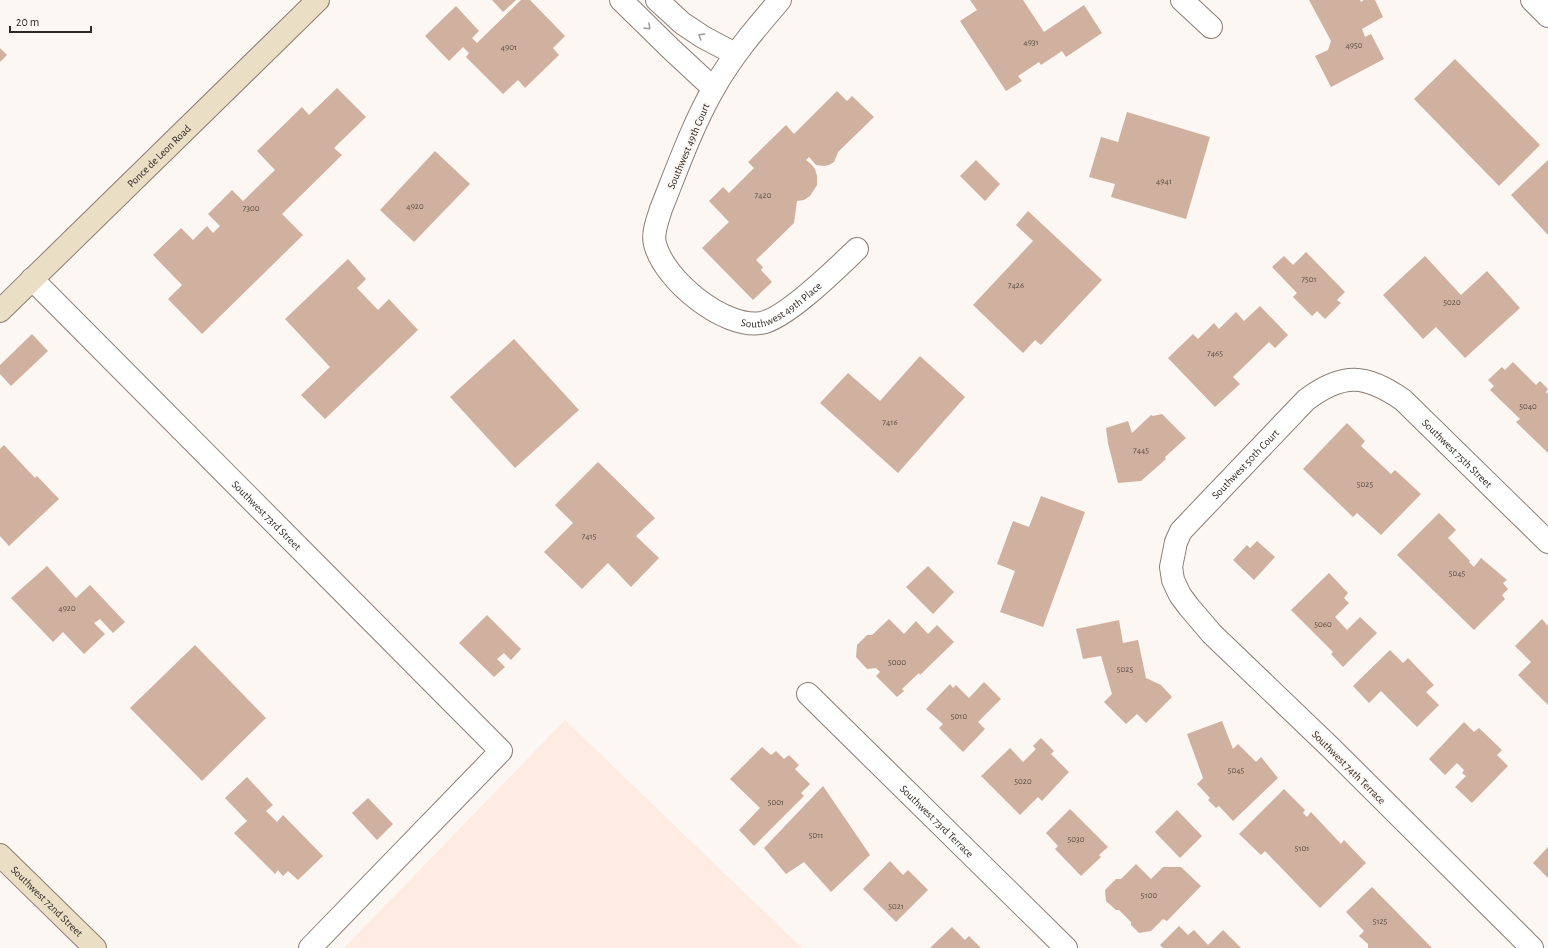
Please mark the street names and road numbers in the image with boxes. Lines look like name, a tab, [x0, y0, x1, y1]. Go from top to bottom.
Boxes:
street label: Southwest 49th Court	[665, 101, 712, 191]
street label: Ponce de Leon Road	[125, 123, 193, 190]
street label: Southwest 49th Place	[740, 280, 824, 330]
street label: Southwest 75th Street	[1420, 417, 1494, 490]
street label: Southwest 50th Court	[1210, 427, 1281, 501]
street label: Southwest 73rd Street	[230, 479, 303, 553]
street label: Southwest 74th Terrace	[1310, 729, 1387, 806]
street label: Southwest 73rd Terrace	[898, 783, 975, 860]
street label: Southwest 72nd Street	[9, 864, 85, 939]

